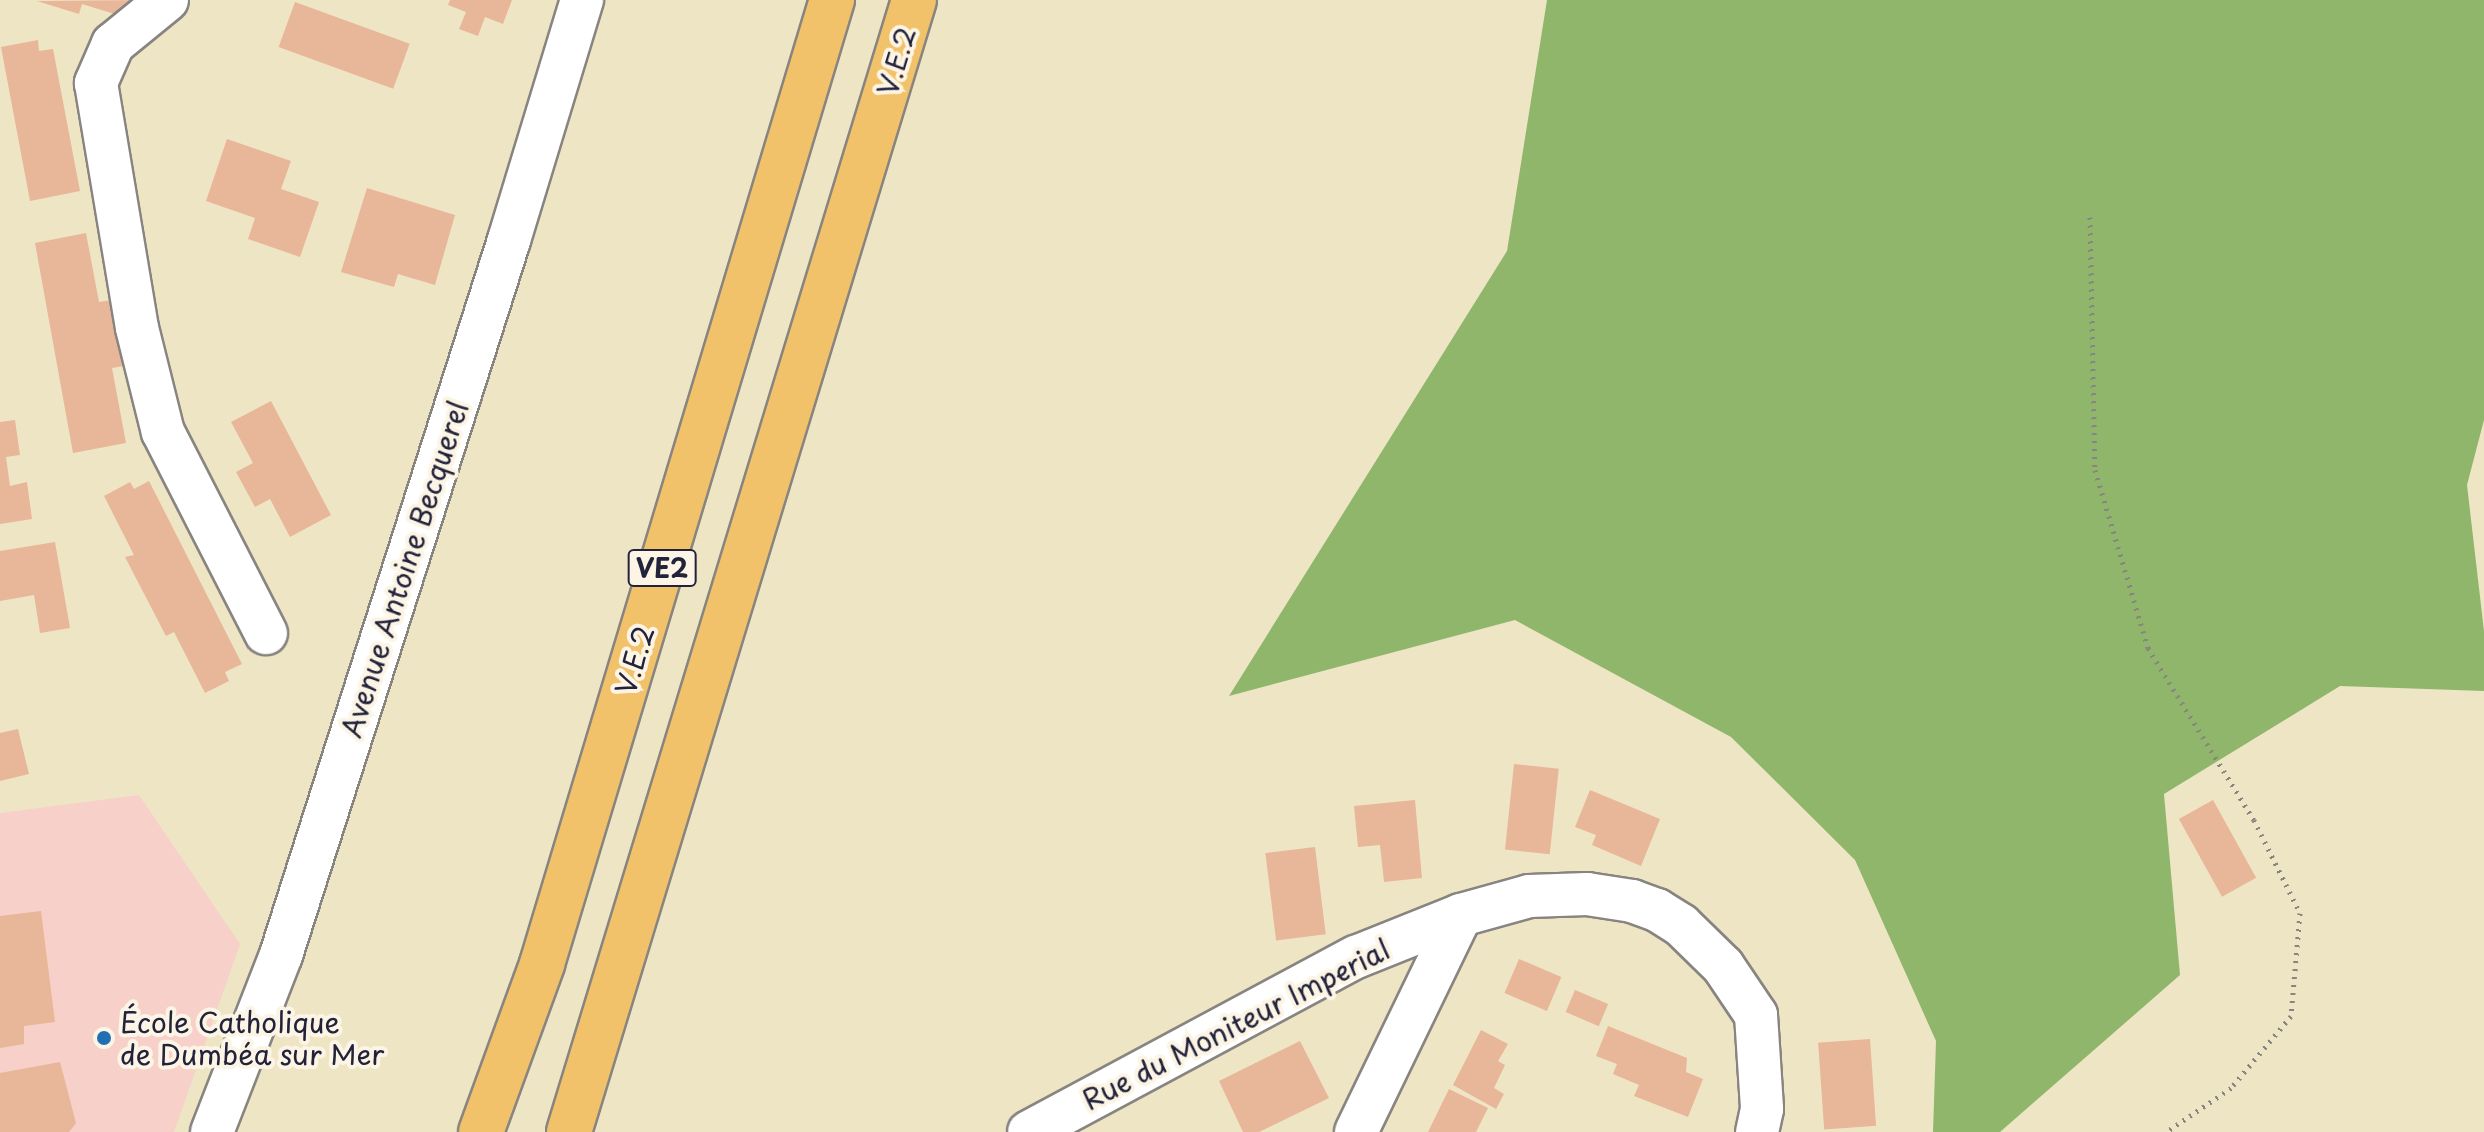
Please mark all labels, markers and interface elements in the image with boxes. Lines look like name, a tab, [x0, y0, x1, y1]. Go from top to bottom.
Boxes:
street label: V.E.2	[870, 23, 922, 99]
street label: Avenue Antoine Becquerel	[334, 397, 474, 741]
road number: VE2	[626, 546, 698, 590]
street label: V.E.2	[608, 622, 660, 698]
street label: Rue du Moniteur Imperial	[1074, 931, 1398, 1117]
place label: École Catholique de Dumbéa sur Mer	[120, 1005, 385, 1071]
marker: École Catholique de Dumbéa sur Mer	[95, 1029, 113, 1047]

